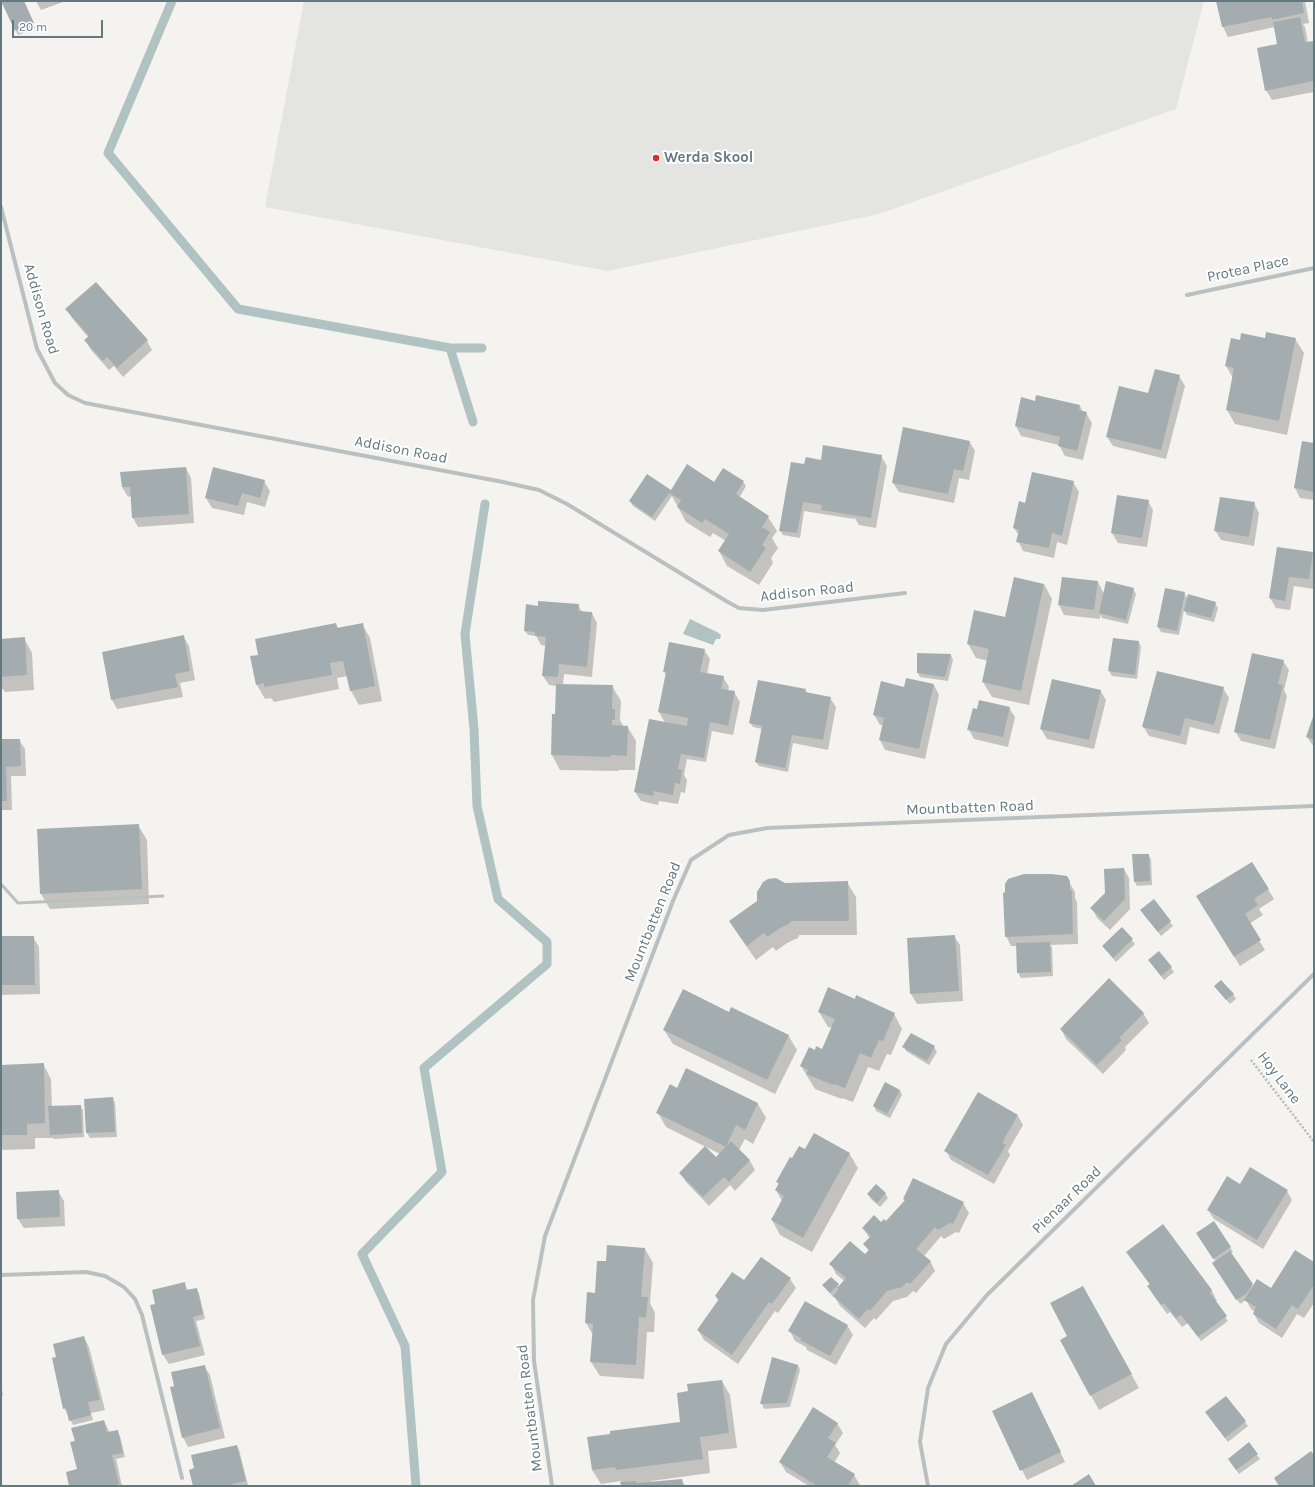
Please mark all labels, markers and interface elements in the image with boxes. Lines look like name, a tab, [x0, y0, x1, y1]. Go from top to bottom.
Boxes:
scale bar	[14, 12, 105, 38]
text: 20 m	[19, 20, 47, 34]
place label: Werda Skool	[664, 149, 753, 167]
marker: Werda Skool	[651, 153, 661, 163]
street label: Protea Place	[1205, 252, 1291, 286]
street label: Addison Road	[19, 261, 63, 357]
street label: Addison Road	[353, 432, 449, 468]
street label: Addison Road	[759, 578, 855, 606]
street label: Mountbatten Road	[906, 797, 1034, 819]
street label: Mountbatten Road	[621, 859, 685, 985]
street label: Hoy Lane	[1254, 1048, 1304, 1108]
street label: Pienaar Road	[1029, 1162, 1105, 1238]
street label: Mountbatten Road	[513, 1343, 547, 1473]

